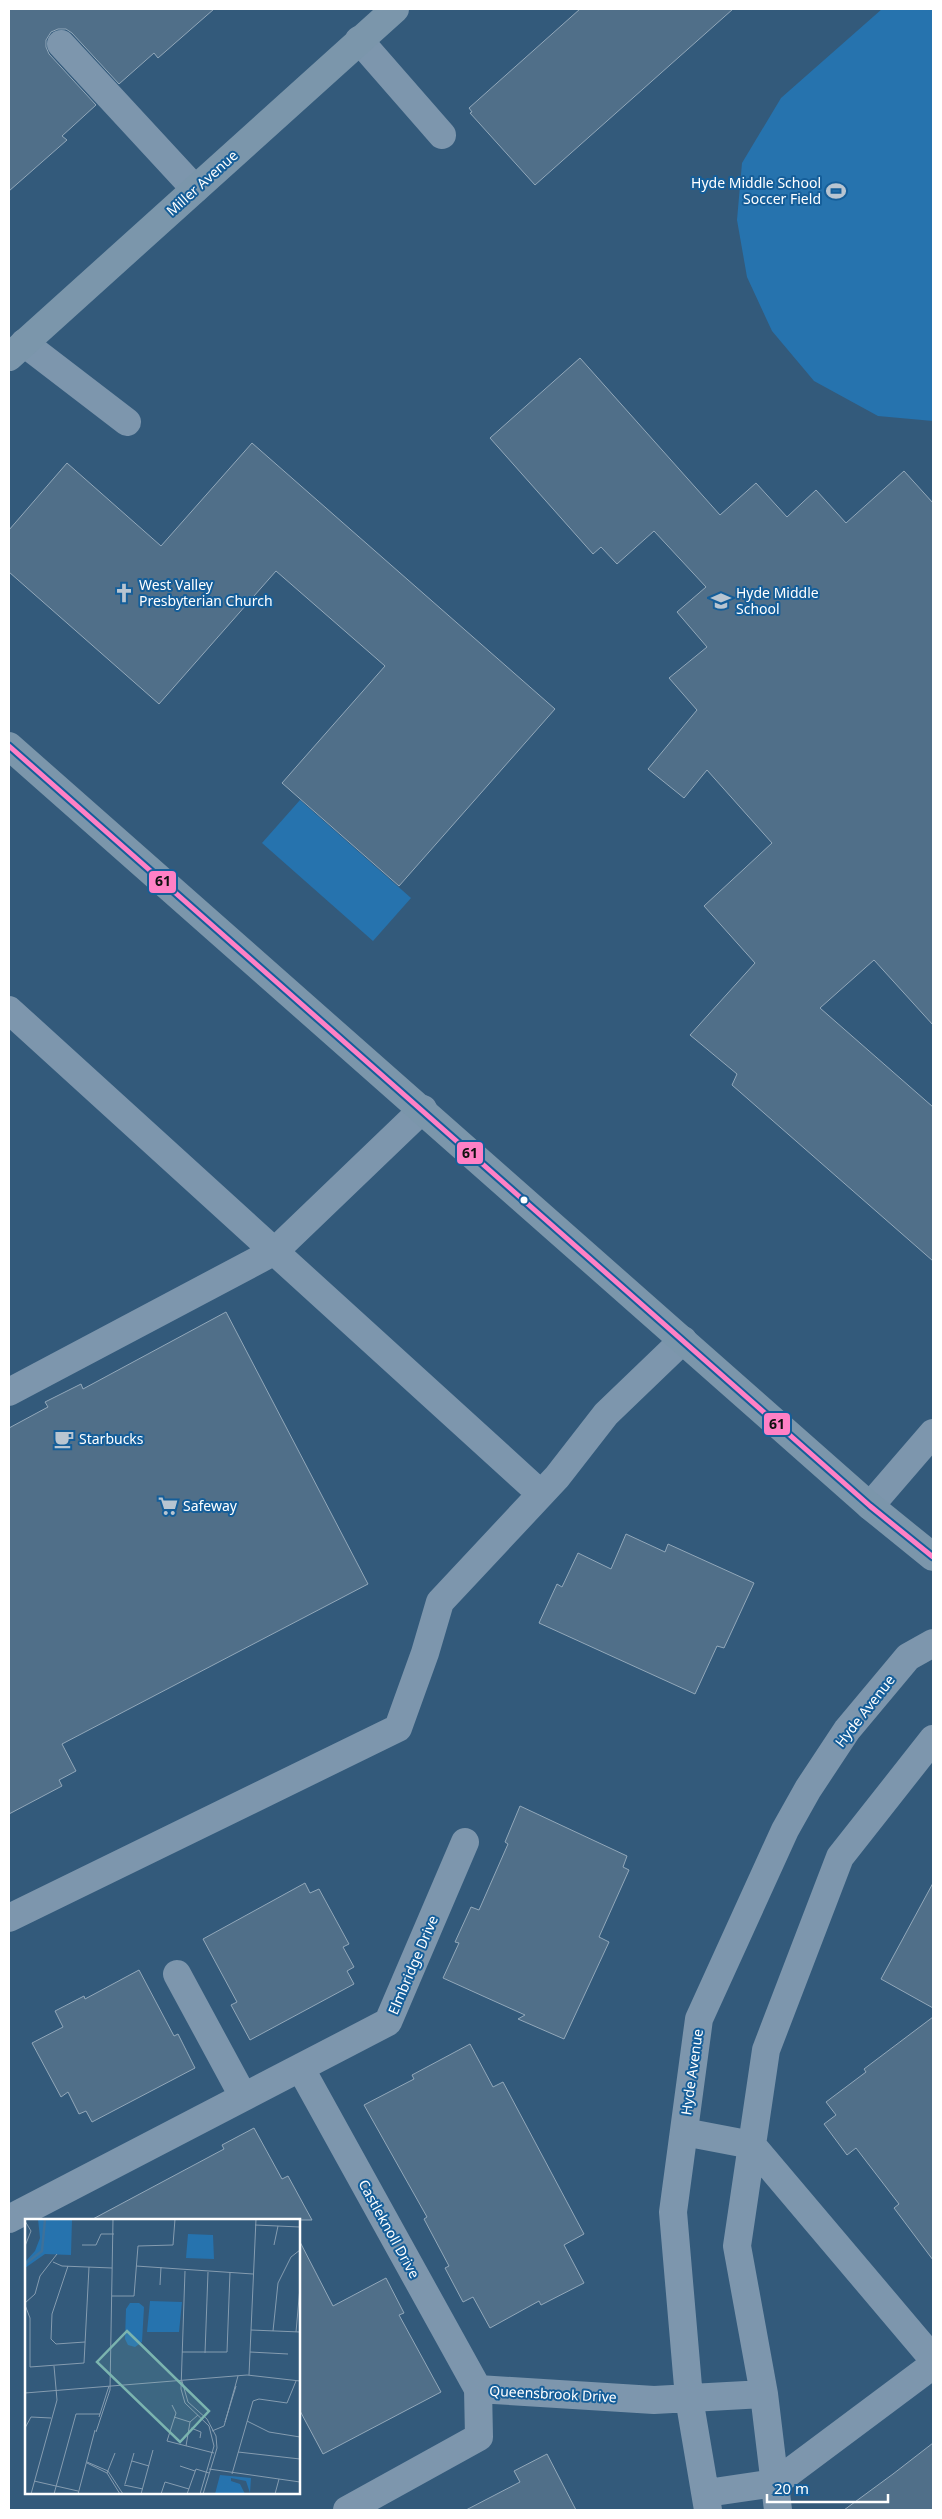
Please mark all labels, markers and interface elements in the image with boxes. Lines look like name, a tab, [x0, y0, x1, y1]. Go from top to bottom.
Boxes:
street label: Miller Avenue	[162, 145, 242, 220]
place label: Hyde Middle School Soccer Field	[691, 173, 821, 208]
sports icon: Hyde Middle School Soccer Field	[825, 180, 847, 202]
place label: West Valley Presbyterian Church	[139, 575, 273, 610]
church icon: West Valley Presbyterian Church	[113, 582, 135, 604]
place label: Hyde Middle School	[736, 583, 819, 618]
school or university icon: Hyde Middle School	[710, 590, 732, 612]
line badge: 61	[148, 870, 177, 894]
text: 61	[155, 871, 171, 890]
line badge: 61	[456, 1141, 484, 1165]
text: 61	[462, 1143, 478, 1162]
unlabelled marker	[519, 1195, 529, 1205]
line badge: 61	[763, 1412, 791, 1436]
text: 61	[769, 1414, 785, 1433]
cafe icon: Starbucks	[53, 1428, 75, 1450]
place label: Starbucks	[79, 1429, 144, 1448]
supermarket icon: Safeway	[157, 1495, 179, 1517]
place label: Safeway	[183, 1496, 238, 1515]
street label: Hyde Avenue	[830, 1671, 899, 1751]
street label: Elmbridge Drive	[383, 1912, 442, 2017]
street label: Hyde Avenue	[676, 2028, 707, 2116]
street label: Castleknoll Drive	[354, 2176, 424, 2282]
inset map	[25, 2219, 300, 2494]
street label: Queensbrook Drive	[489, 2381, 617, 2406]
scale bar	[767, 2472, 888, 2504]
text: 20 m	[774, 2478, 809, 2498]

